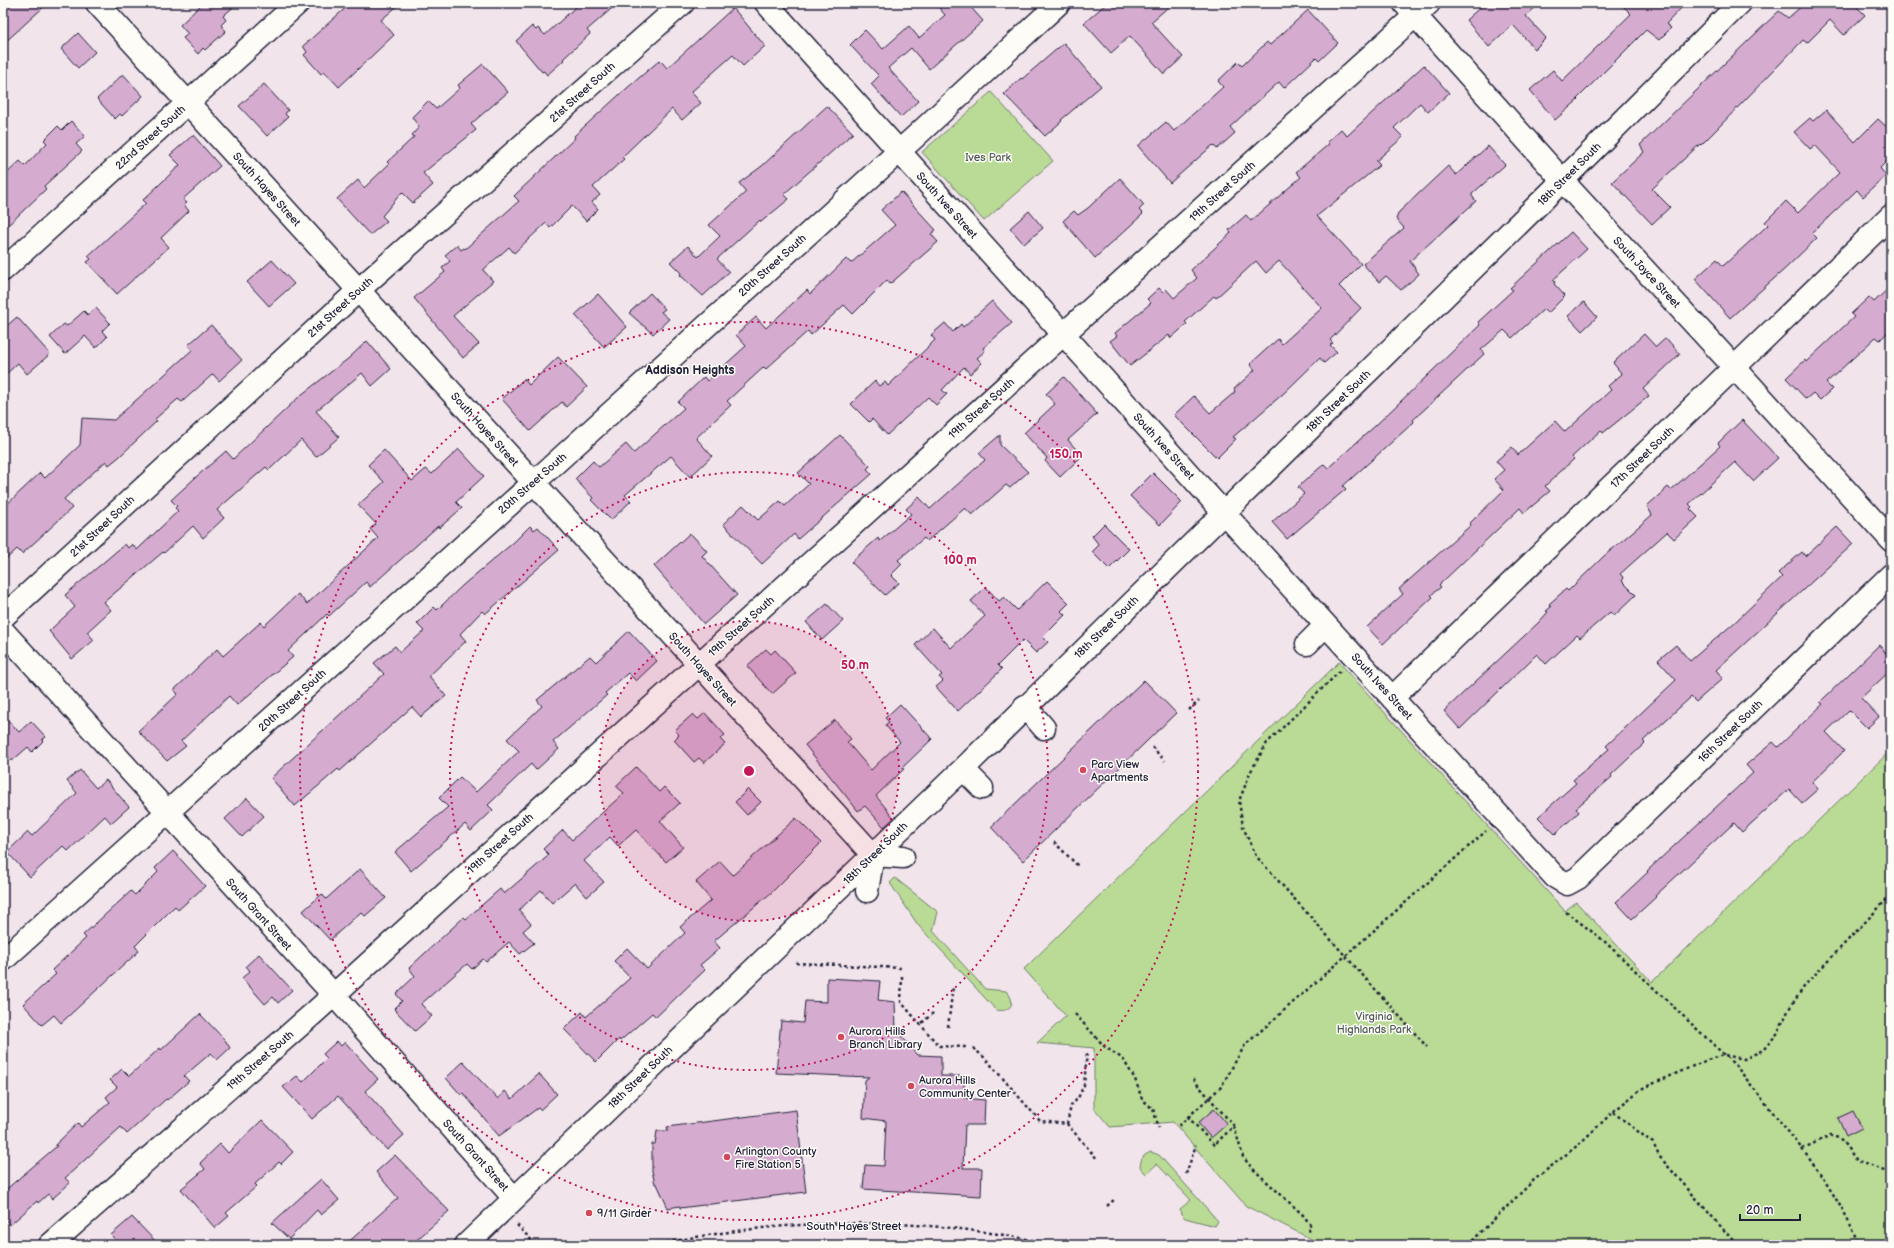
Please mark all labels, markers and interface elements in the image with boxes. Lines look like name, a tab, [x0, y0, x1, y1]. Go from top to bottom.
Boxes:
street label: 21st Street South	[547, 60, 618, 125]
street label: 22nd Street South	[113, 103, 188, 172]
street label: 18th Street South	[1535, 140, 1604, 209]
street label: South Hayes Street	[230, 150, 304, 229]
park label: Ives Park	[965, 151, 1011, 164]
street label: 19th Street South	[1187, 158, 1258, 224]
street label: South Ives Street	[913, 169, 980, 242]
street label: 20th Street South	[736, 232, 809, 299]
street label: South Joyce Street	[1610, 234, 1683, 311]
street label: 21st Street South	[305, 275, 376, 340]
district label: Addison Heights	[645, 363, 735, 378]
street label: 18th Street South	[1304, 367, 1373, 435]
street label: 19th Street South	[946, 375, 1017, 441]
street label: South Hayes Street	[448, 390, 522, 469]
street label: South Ives Street	[1130, 410, 1197, 483]
street label: 17th Street South	[1608, 424, 1677, 491]
text: 150 m	[1050, 447, 1082, 462]
street label: 20th Street South	[495, 450, 569, 517]
street label: 21st Street South	[67, 493, 137, 560]
text: 100 m	[943, 553, 977, 568]
street label: 19th Street South	[706, 593, 777, 659]
street label: 18th Street South	[1072, 593, 1141, 661]
street label: South Hayes Street	[666, 630, 740, 709]
street label: South Ives Street	[1348, 650, 1415, 723]
text: 50 m	[841, 658, 869, 673]
street label: 20th Street South	[256, 667, 329, 734]
street label: 16th Street South	[1695, 697, 1765, 765]
place label: Parc View Apartments	[1091, 758, 1149, 784]
centre of rings	[742, 764, 756, 778]
marker: Parc View Apartments	[1078, 765, 1088, 775]
street label: 19th Street South	[465, 810, 536, 876]
street label: 18th Street South	[841, 819, 910, 887]
street label: South Grant Street	[223, 876, 295, 953]
park label: Virginia Highlands Park	[1337, 1010, 1412, 1036]
place label: Aurora Hills Branch Library	[849, 1025, 922, 1051]
street label: 19th Street South	[224, 1028, 296, 1093]
marker: Aurora Hills Branch Library	[836, 1032, 846, 1042]
street label: 18th Street South	[606, 1043, 675, 1111]
place label: Aurora Hills Community Center	[919, 1074, 1012, 1100]
marker: Aurora Hills Community Center	[906, 1081, 916, 1091]
street label: South Grant Street	[440, 1117, 512, 1194]
place label: Arlington County Fire Station 5	[735, 1145, 816, 1171]
marker: Arlington County Fire Station 5	[722, 1152, 732, 1162]
scale bar	[1740, 1196, 1800, 1222]
text: 20 m	[1746, 1203, 1773, 1218]
place label: 9/11 Girder	[597, 1207, 652, 1220]
marker: 9/11 Girder	[584, 1208, 594, 1218]
street label: South Hayes Street	[807, 1220, 902, 1233]

